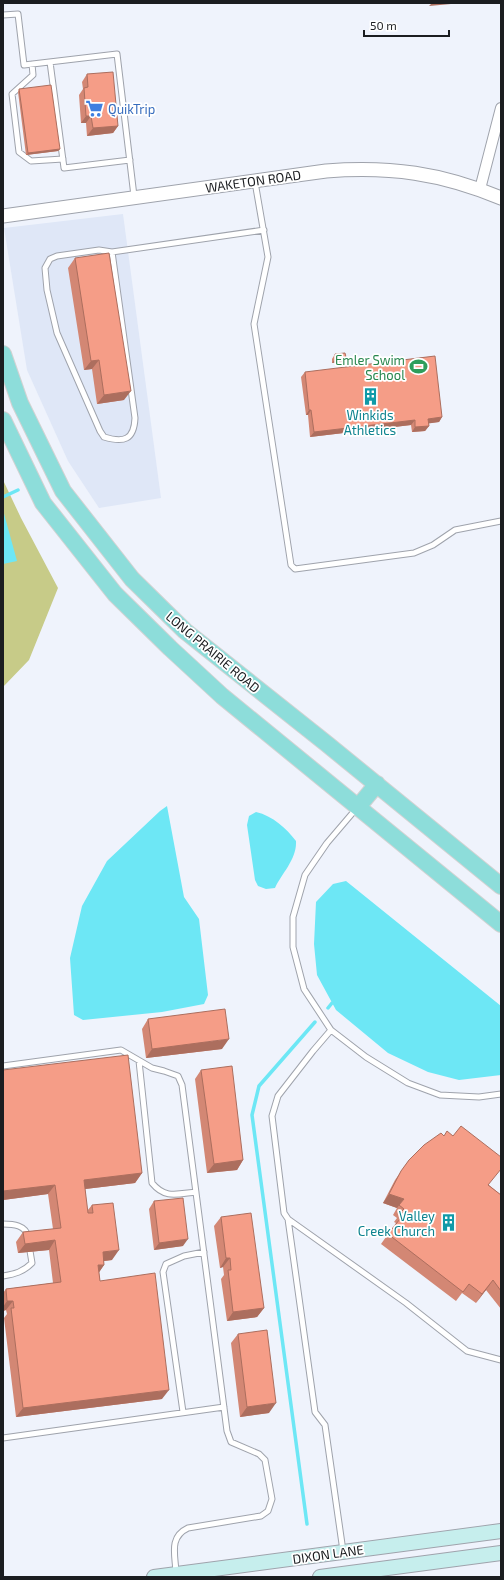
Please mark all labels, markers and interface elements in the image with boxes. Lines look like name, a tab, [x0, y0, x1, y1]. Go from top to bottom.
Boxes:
scale bar	[364, 12, 449, 38]
text: 50 m	[370, 18, 397, 32]
supermarket icon: QuikTrip	[85, 99, 105, 119]
place label: QuikTrip	[108, 101, 155, 117]
street label: WAKETON ROAD	[204, 166, 302, 196]
place label: Emler Swim School	[335, 352, 405, 383]
sports icon: Emler Swim School	[408, 357, 428, 377]
building icon: Winkids Athletics	[360, 386, 380, 406]
place label: Winkids Athletics	[344, 407, 396, 438]
street label: LONG PRAIRIE ROAD	[163, 608, 263, 696]
place label: Valley Creek Church	[358, 1208, 435, 1239]
building icon: Valley Creek Church	[438, 1213, 458, 1233]
street label: DIXON LANE	[291, 1541, 365, 1567]

